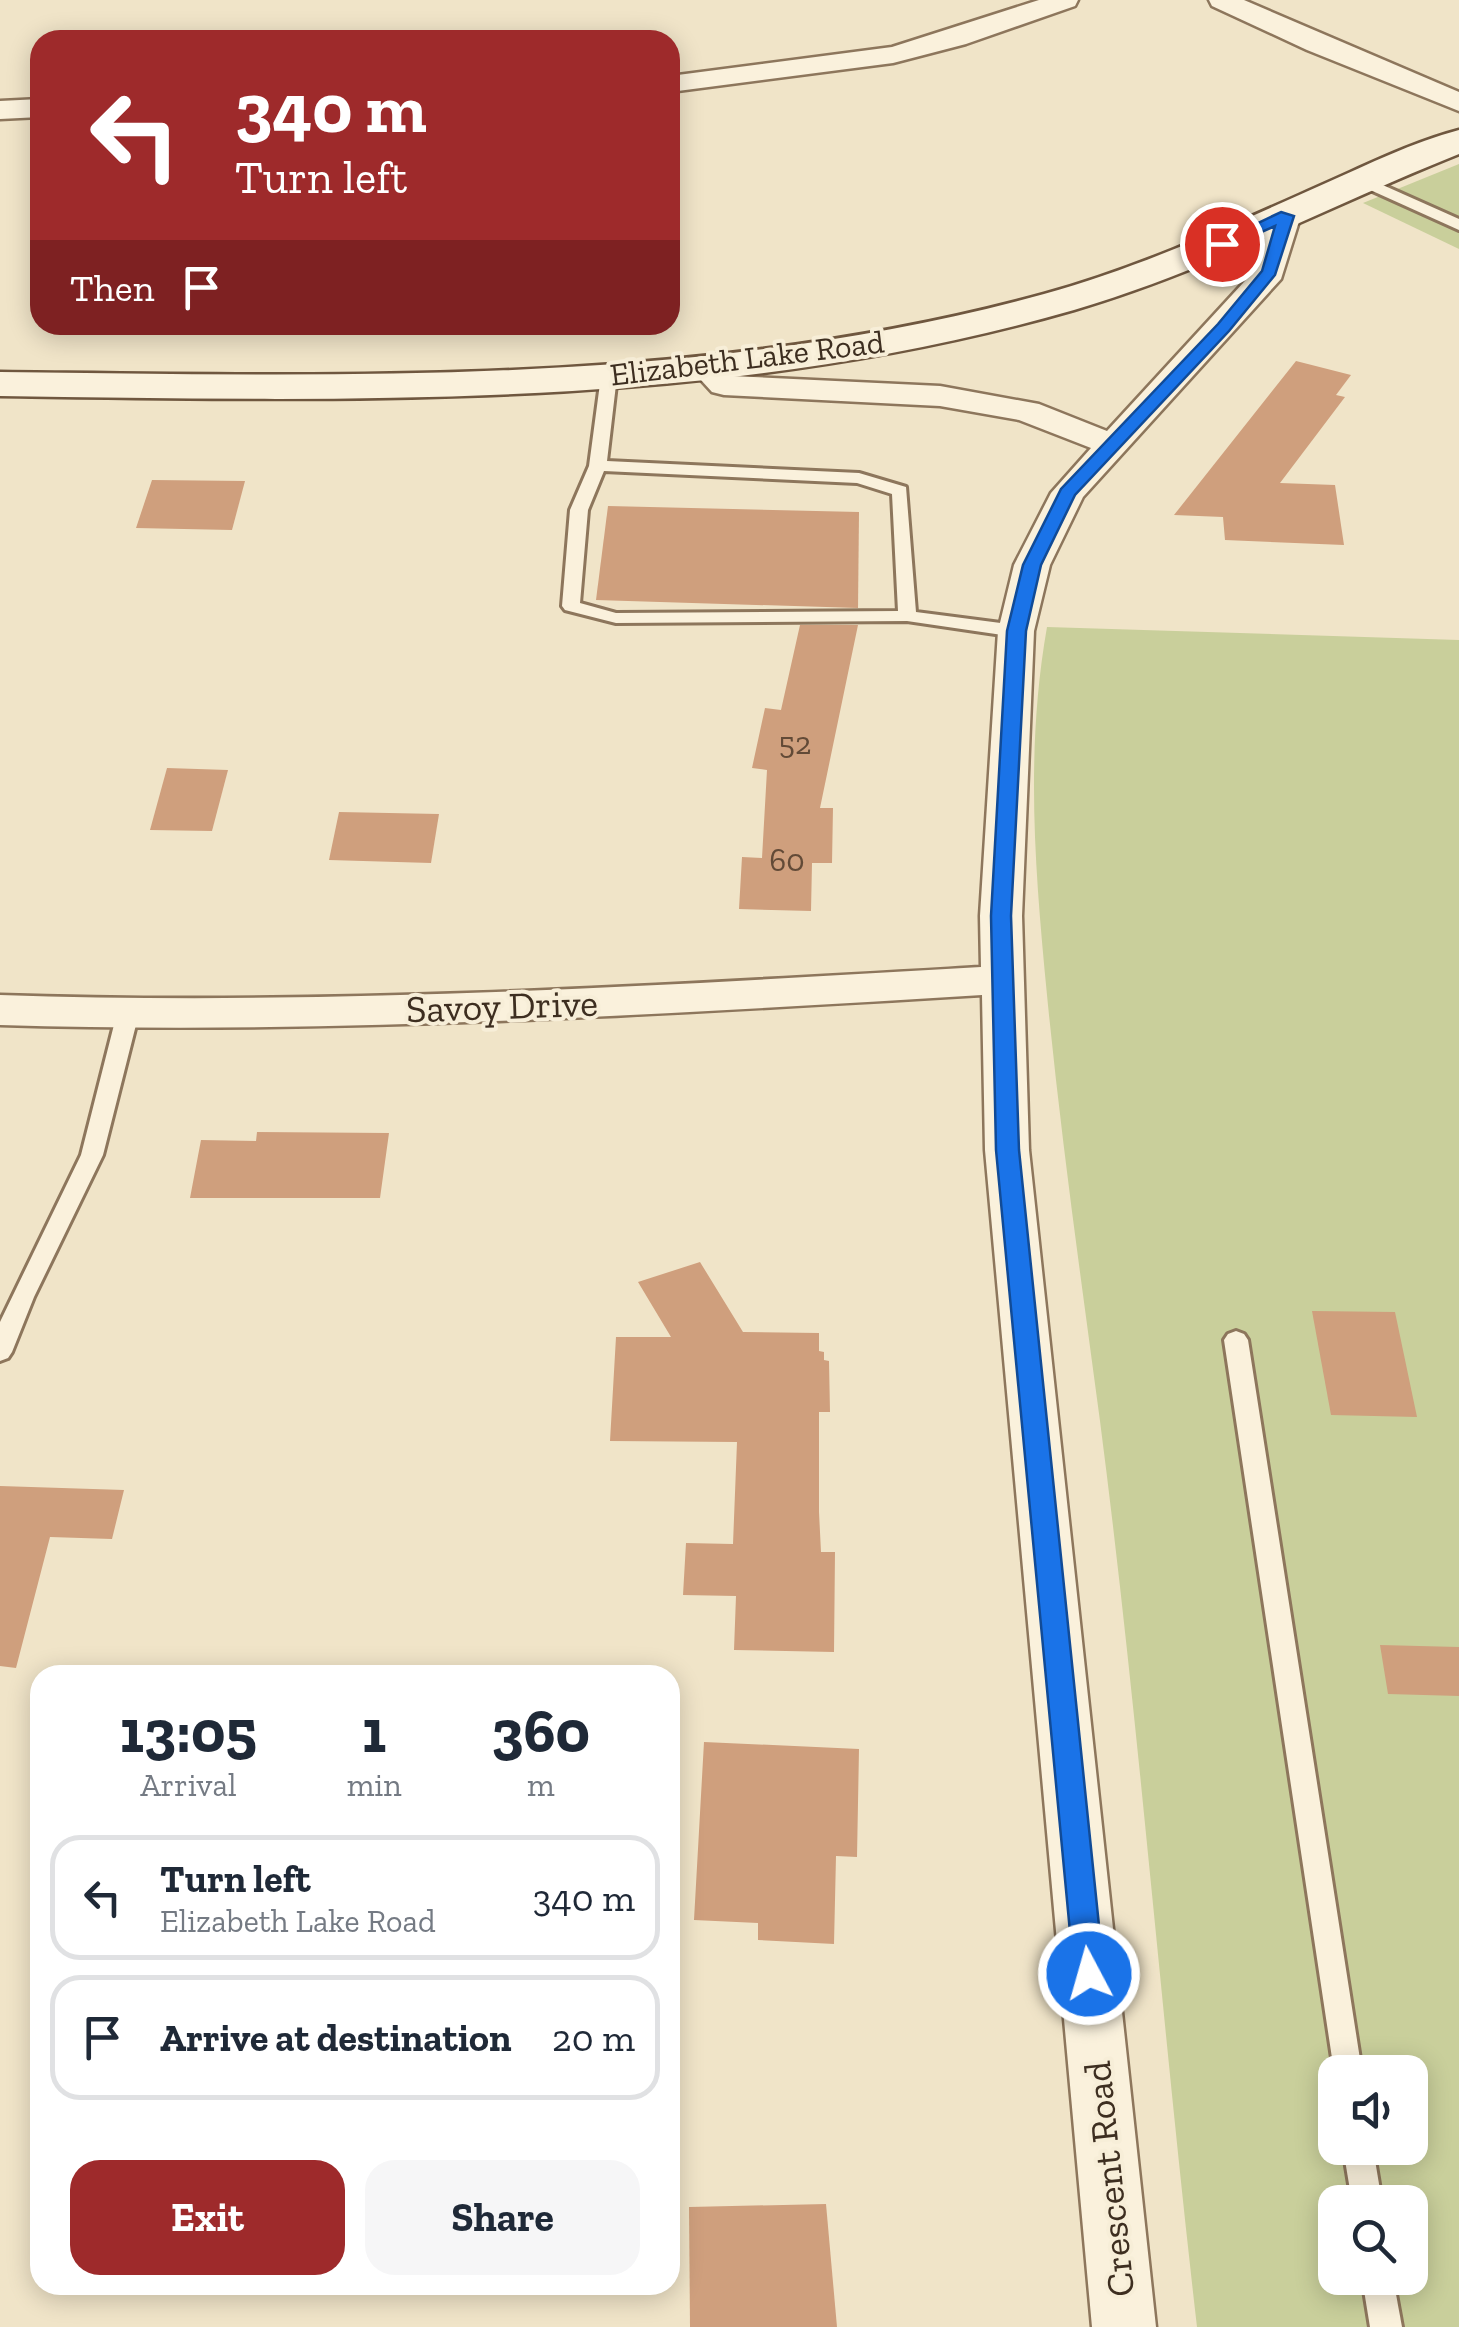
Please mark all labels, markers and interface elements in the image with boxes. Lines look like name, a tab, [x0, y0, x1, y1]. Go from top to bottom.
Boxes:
text: 340 m	[235, 66, 427, 150]
icon: left	[70, 70, 200, 200]
text: Turn left	[235, 151, 407, 205]
pin	[1180, 202, 1265, 287]
icon: arrive	[1195, 217, 1250, 272]
icon: arrive	[174, 260, 229, 315]
text: Then	[70, 265, 154, 311]
street label: Elizabeth Lake Road	[608, 322, 886, 394]
house number: 52	[779, 724, 811, 762]
house number: 60	[769, 841, 805, 879]
street label: Savoy Drive	[405, 980, 599, 1032]
text: 13:05	[120, 1695, 257, 1767]
text: 1	[362, 1695, 386, 1767]
text: 360	[491, 1695, 590, 1767]
text: Arrival	[140, 1766, 237, 1804]
text: min	[347, 1766, 402, 1804]
text: m	[527, 1766, 555, 1804]
text: Turn left	[160, 1856, 311, 1902]
icon: left	[75, 1870, 130, 1925]
text: 340 m	[533, 1875, 635, 1921]
text: Elizabeth Lake Road	[160, 1902, 436, 1940]
position arrow	[1037, 1922, 1141, 2026]
icon: arrive	[75, 2010, 130, 2065]
text: Arrive at destination	[160, 2015, 511, 2061]
text: 20 m	[552, 2015, 635, 2061]
map controls	[1318, 2055, 1428, 2295]
button: sound	[1318, 2055, 1428, 2165]
street label: Crescent Road	[1074, 2059, 1144, 2299]
button: Exit	[70, 2160, 345, 2275]
button: Share	[365, 2160, 640, 2275]
button: search	[1318, 2185, 1428, 2295]

